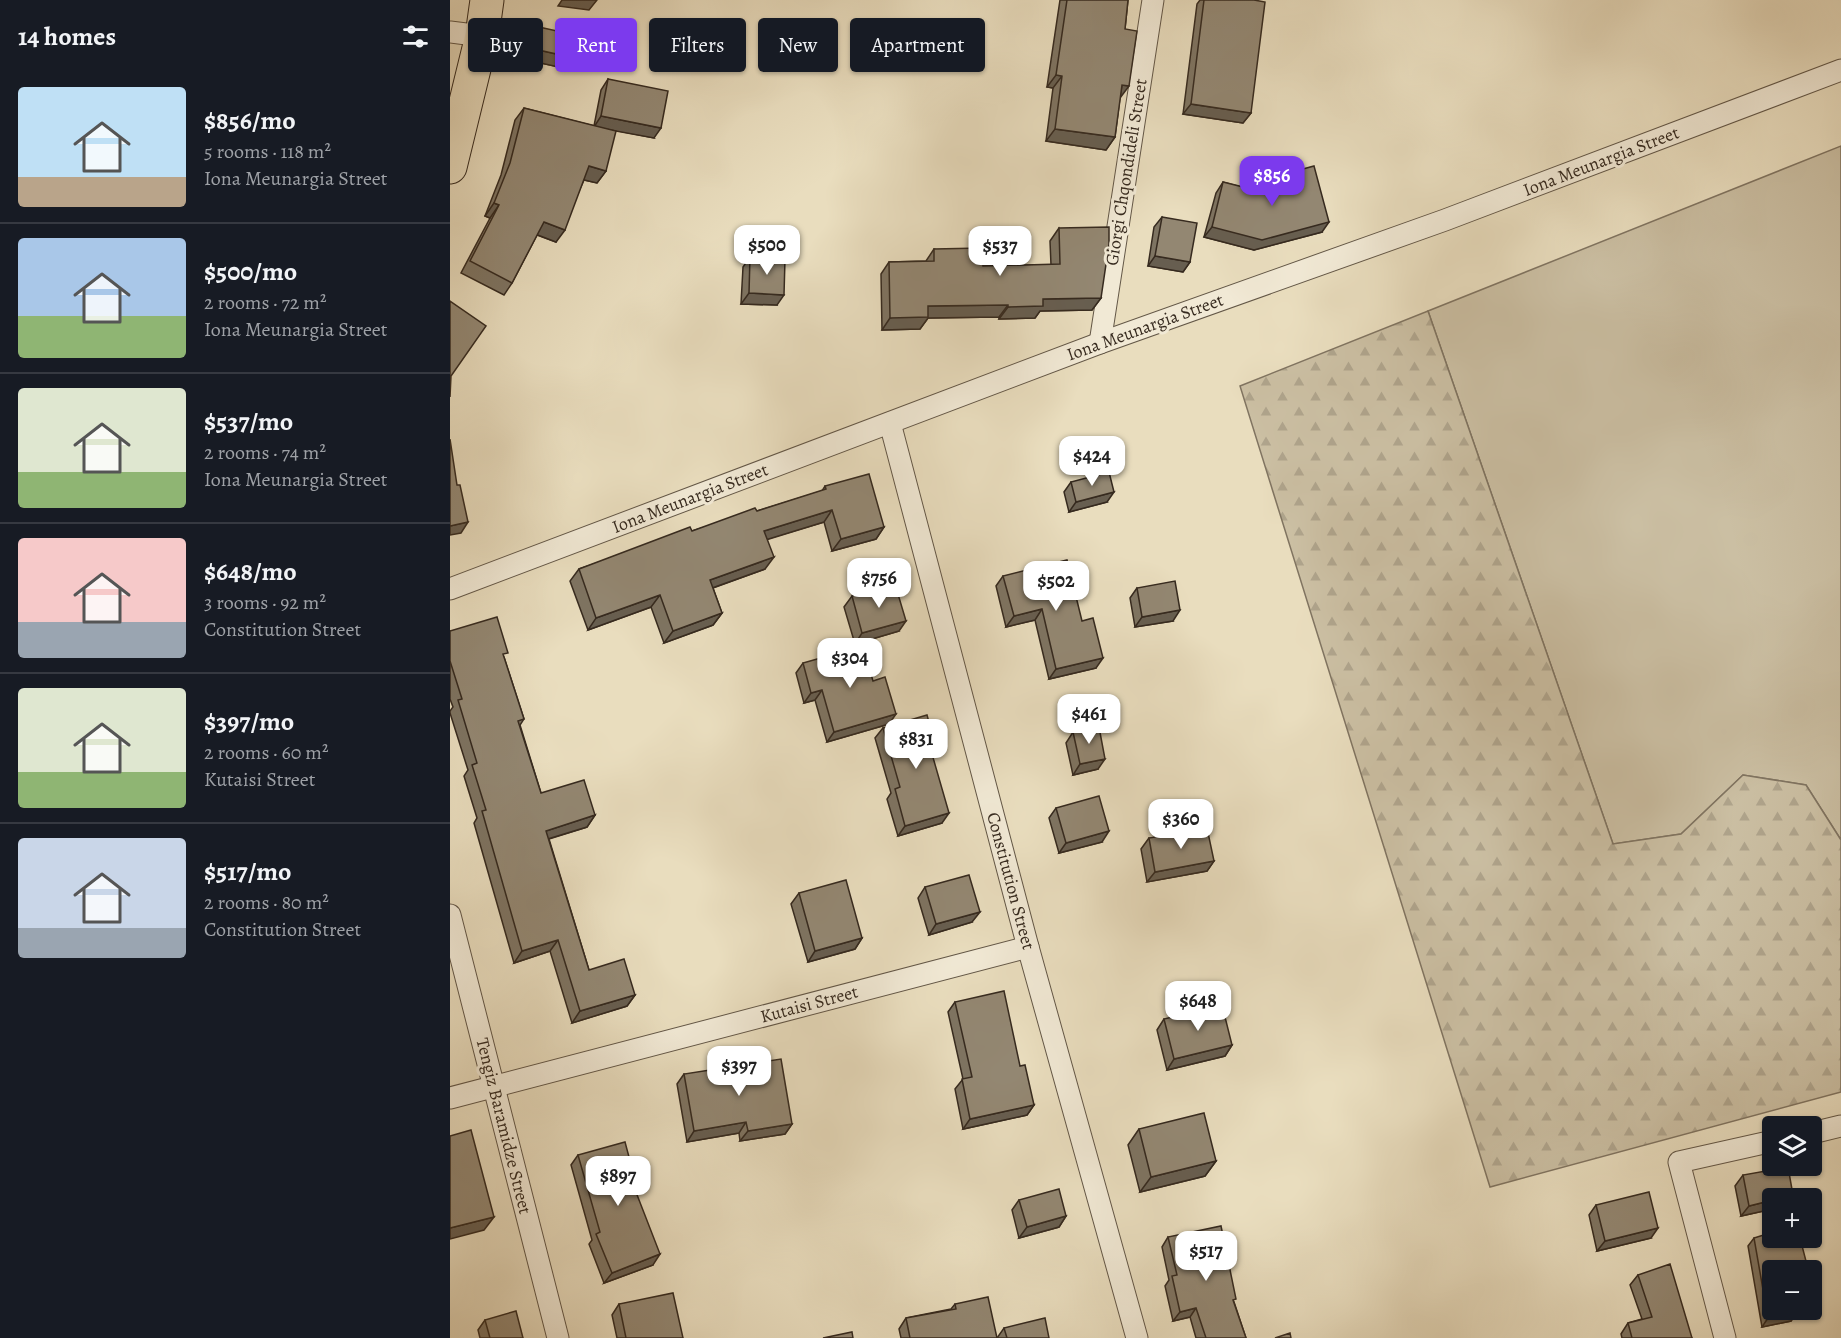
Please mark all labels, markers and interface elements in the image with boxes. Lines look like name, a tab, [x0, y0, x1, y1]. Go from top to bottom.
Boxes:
chip: Buy	[468, 18, 543, 72]
chip: Rent	[555, 18, 637, 72]
chip: Filters	[649, 18, 746, 72]
chip: New	[758, 18, 838, 72]
chip: Apartment	[850, 18, 985, 72]
text: 14 homes	[18, 19, 116, 54]
icon: filters	[399, 20, 432, 53]
street label: Giorgi Chqondideli Street	[1099, 77, 1153, 267]
text: $856/mo	[204, 103, 296, 138]
icon: home	[66, 111, 138, 183]
street label: Iona Meunargia Street	[1520, 120, 1682, 202]
text: 5 rooms · 118 m²	[204, 138, 331, 165]
pin: $856	[1236, 156, 1308, 207]
text: $856	[1254, 162, 1290, 189]
text: Iona Meunargia Street	[204, 165, 387, 192]
pin: $500	[731, 225, 803, 276]
pin: $537	[964, 226, 1036, 277]
text: $500	[748, 231, 786, 258]
text: $537	[983, 232, 1018, 259]
text: $500/mo	[204, 254, 297, 289]
icon: home	[66, 262, 138, 334]
street label: Iona Meunargia Street	[1063, 287, 1227, 367]
text: 2 rooms · 72 m²	[204, 289, 326, 316]
text: Iona Meunargia Street	[204, 316, 387, 343]
text: $537/mo	[204, 404, 293, 439]
icon: home	[66, 412, 138, 484]
pin: $424	[1056, 436, 1128, 487]
text: 2 rooms · 74 m²	[204, 439, 326, 466]
text: $424	[1073, 442, 1111, 469]
street label: Iona Meunargia Street	[609, 457, 771, 539]
text: Iona Meunargia Street	[204, 466, 387, 493]
text: $648/mo	[204, 554, 297, 589]
pin: $756	[843, 558, 915, 609]
pin: $502	[1020, 561, 1092, 612]
icon: home	[66, 562, 138, 634]
text: $756	[861, 564, 897, 591]
text: $502	[1037, 567, 1075, 594]
text: 3 rooms · 92 m²	[204, 589, 326, 616]
text: Constitution Street	[204, 616, 361, 643]
pin: $304	[814, 638, 886, 689]
text: $304	[831, 644, 869, 671]
pin: $461	[1053, 694, 1125, 745]
text: $461	[1071, 700, 1107, 727]
text: $397/mo	[204, 704, 294, 739]
icon: home	[66, 712, 138, 784]
pin: $831	[880, 719, 952, 770]
text: $831	[899, 725, 933, 752]
text: 2 rooms · 60 m²	[204, 739, 328, 766]
text: Kutaisi Street	[204, 766, 315, 793]
pin: $360	[1145, 799, 1217, 850]
text: $360	[1162, 805, 1200, 832]
street label: Constitution Street	[981, 810, 1041, 952]
text: $517/mo	[204, 854, 291, 889]
icon: home	[66, 862, 138, 934]
text: 2 rooms · 80 m²	[204, 889, 329, 916]
text: Constitution Street	[204, 916, 361, 943]
street label: Kutaisi Street	[757, 979, 861, 1029]
pin: $648	[1162, 981, 1234, 1032]
text: $648	[1179, 987, 1217, 1014]
street label: Tengiz Baramidze Street	[470, 1035, 538, 1217]
pin: $397	[703, 1046, 775, 1097]
text: $397	[721, 1052, 757, 1079]
map controls	[1762, 1116, 1822, 1320]
button: layers	[1762, 1116, 1822, 1176]
pin: $897	[582, 1156, 654, 1207]
text: $897	[600, 1162, 636, 1189]
button: +	[1762, 1188, 1822, 1248]
pin: $517	[1170, 1231, 1242, 1282]
text: $517	[1189, 1237, 1223, 1264]
button: −	[1762, 1260, 1822, 1320]

